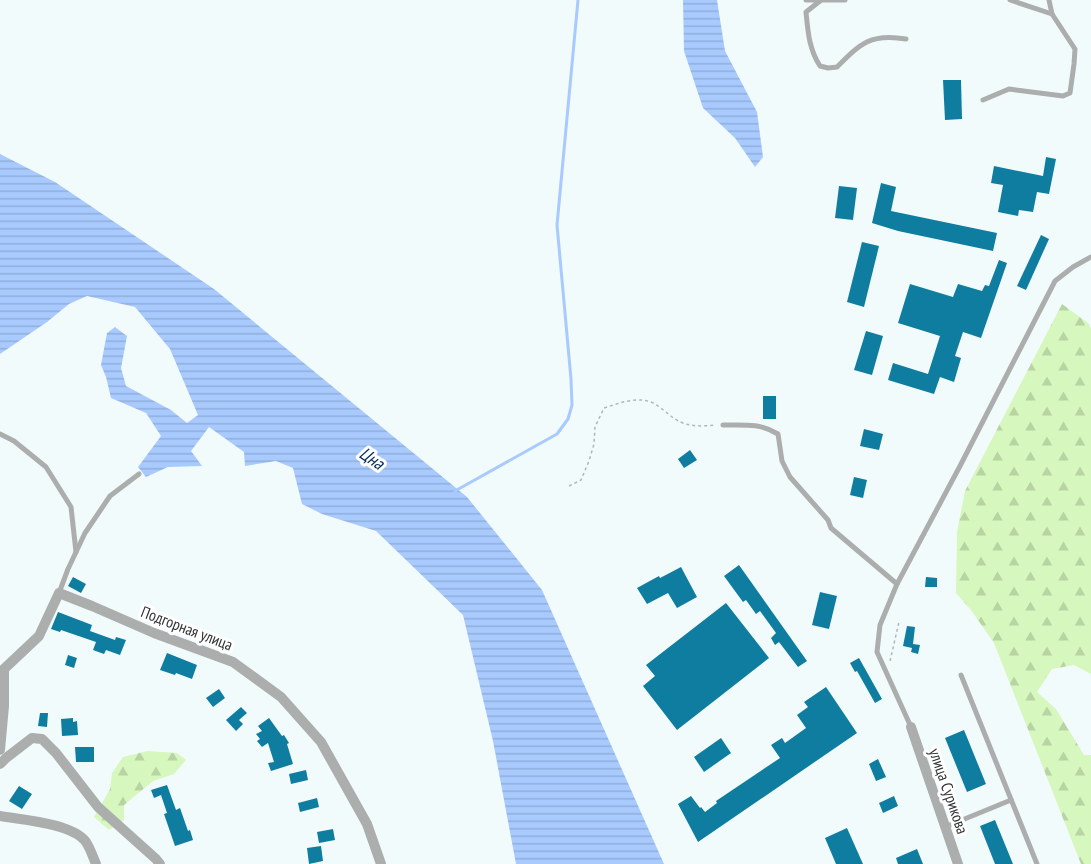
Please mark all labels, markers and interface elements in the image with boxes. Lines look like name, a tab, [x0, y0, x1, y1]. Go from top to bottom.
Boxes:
water label: Цна	[355, 441, 389, 475]
street label: Подгорная улица	[138, 601, 236, 655]
street label: улица Сурикова	[925, 746, 973, 836]

